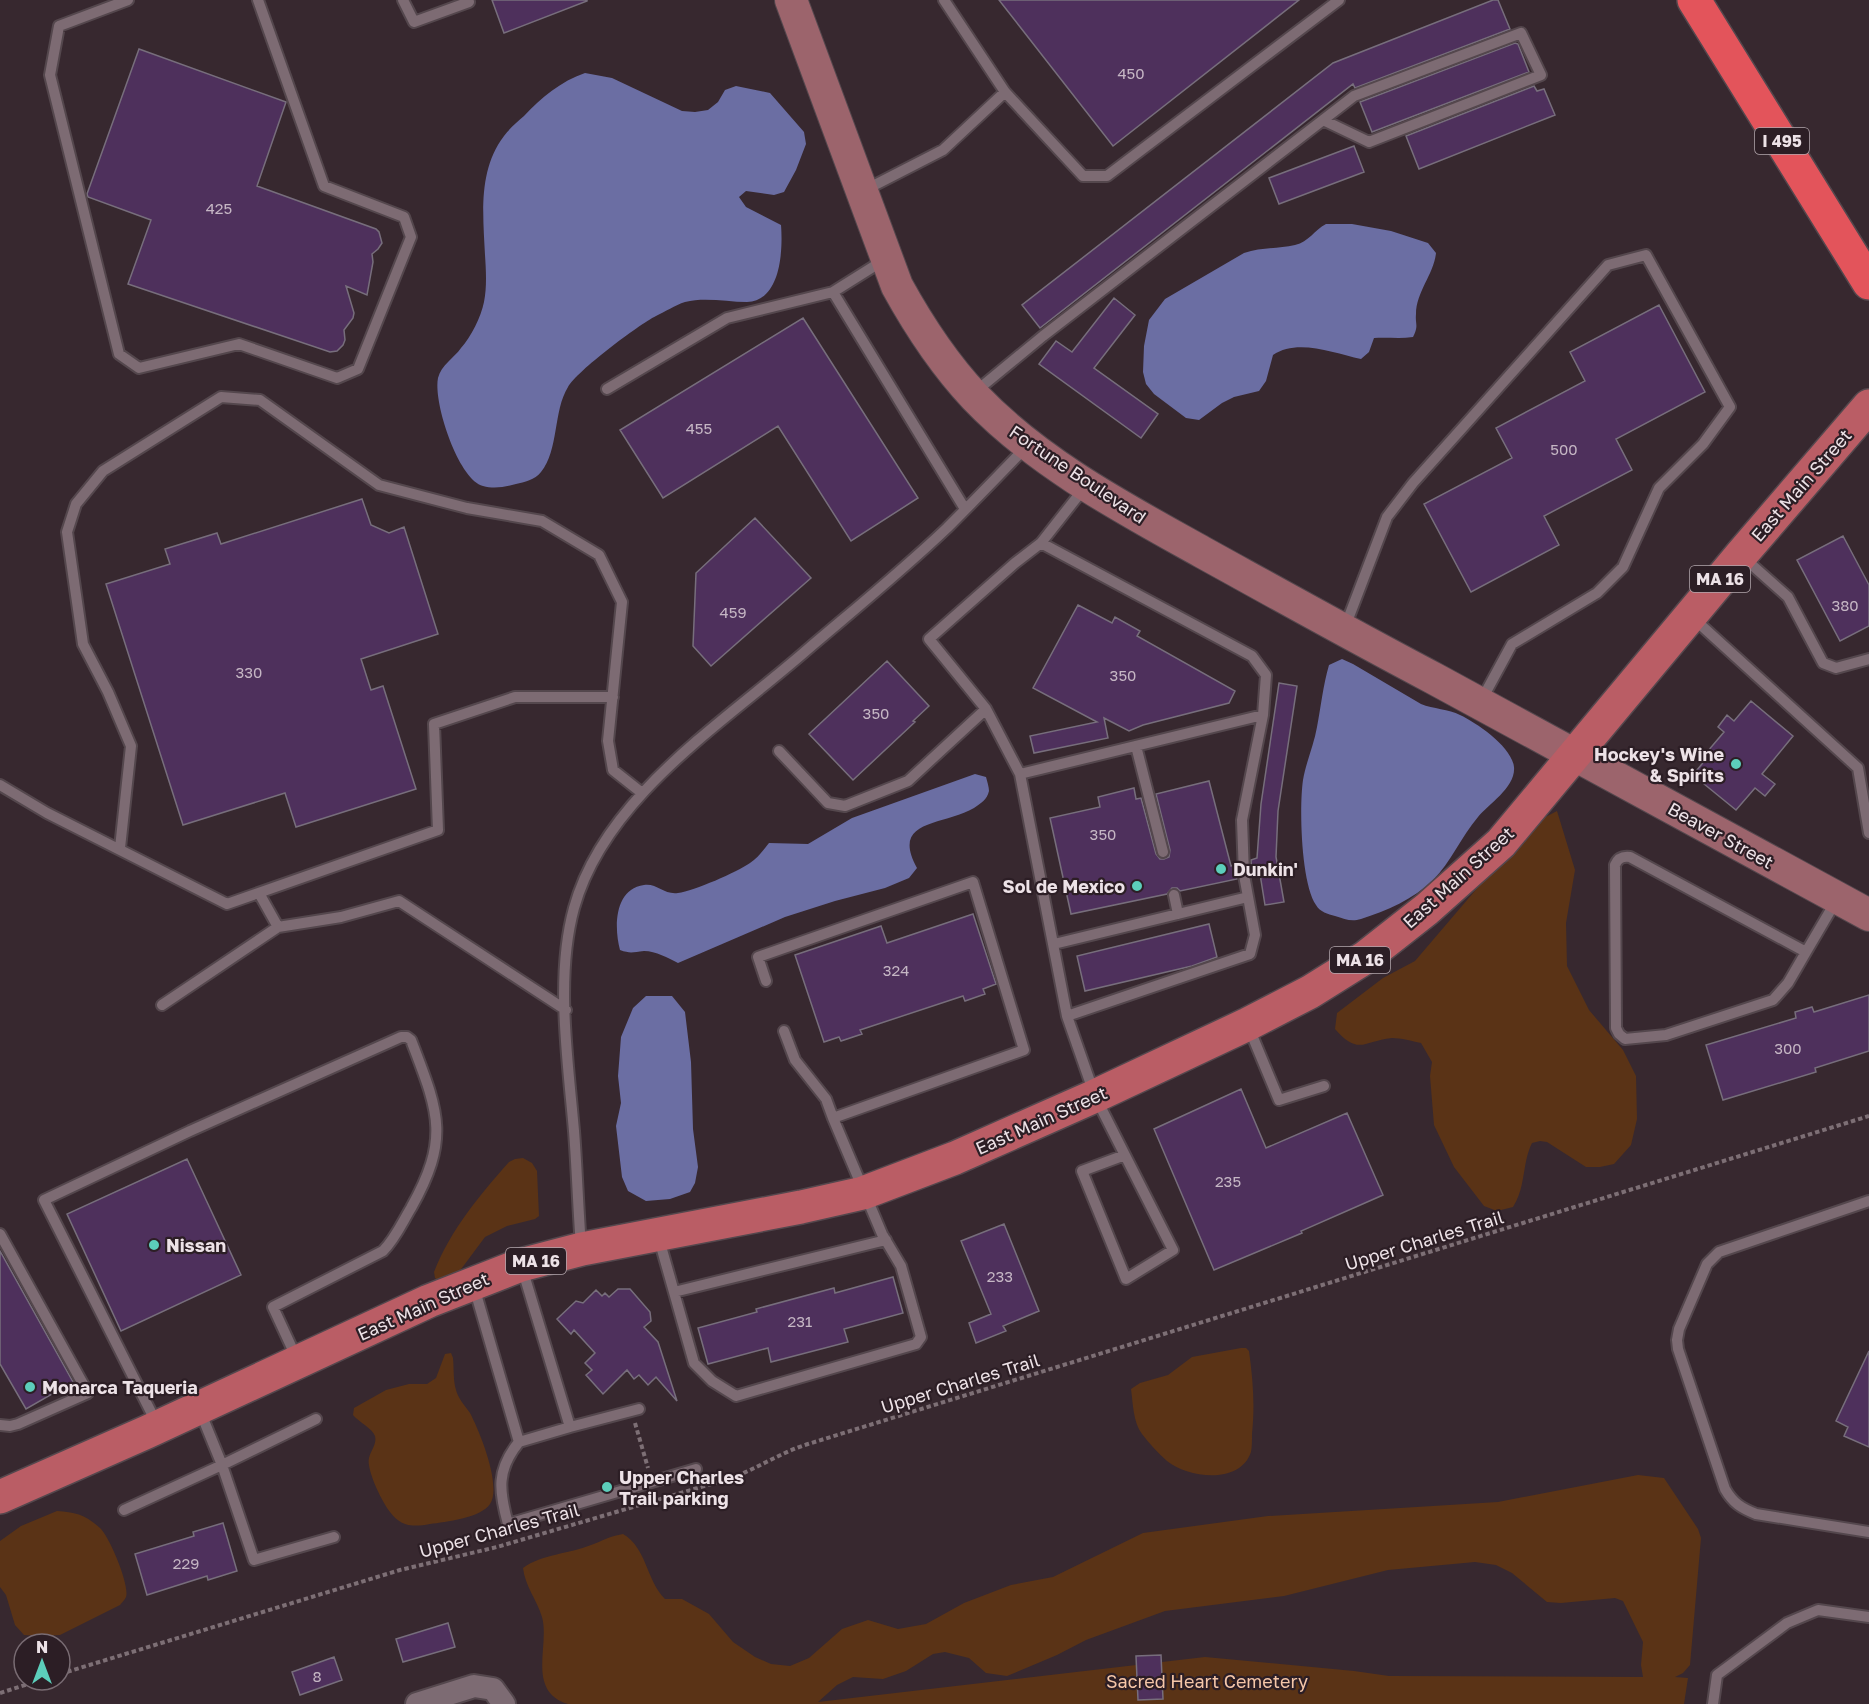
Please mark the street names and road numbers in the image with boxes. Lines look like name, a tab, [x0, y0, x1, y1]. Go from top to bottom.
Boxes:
road number: I 495	[1755, 128, 1809, 154]
street label: Fortune Boulevard	[1006, 420, 1150, 528]
street label: East Main Street	[1746, 424, 1856, 546]
road number: MA 16	[1690, 566, 1750, 592]
street label: Beaver Street	[1664, 797, 1778, 873]
street label: East Main Street	[1398, 821, 1518, 933]
road number: MA 16	[1330, 947, 1390, 973]
street label: East Main Street	[972, 1081, 1110, 1159]
street label: Upper Charles Trail	[1342, 1205, 1506, 1275]
road number: MA 16	[506, 1248, 566, 1274]
street label: East Main Street	[354, 1267, 492, 1345]
street label: Upper Charles Trail	[878, 1348, 1042, 1418]
street label: Upper Charles Trail	[416, 1498, 582, 1562]

